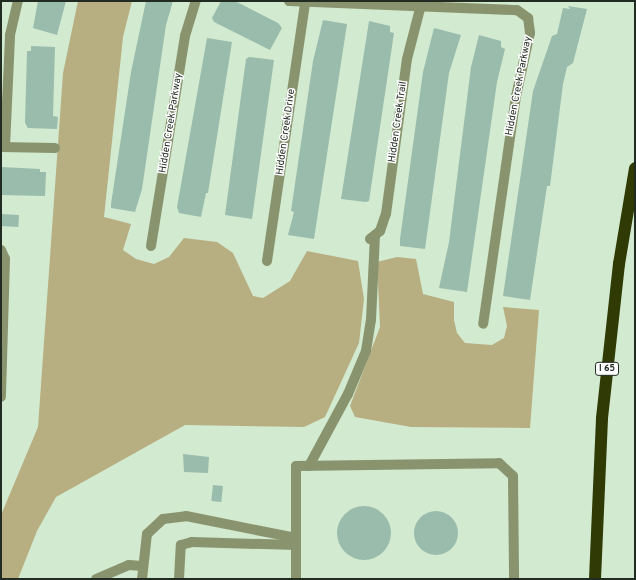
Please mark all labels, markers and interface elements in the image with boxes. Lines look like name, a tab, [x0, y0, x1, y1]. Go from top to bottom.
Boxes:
street label: Hidden Creek Parkway	[503, 35, 535, 137]
street label: Hidden Creek Parkway	[157, 72, 185, 174]
street label: Hidden Creek Trail	[386, 81, 410, 163]
street label: Hidden Creek Drive	[274, 88, 298, 176]
road number: I 65	[595, 362, 619, 376]

